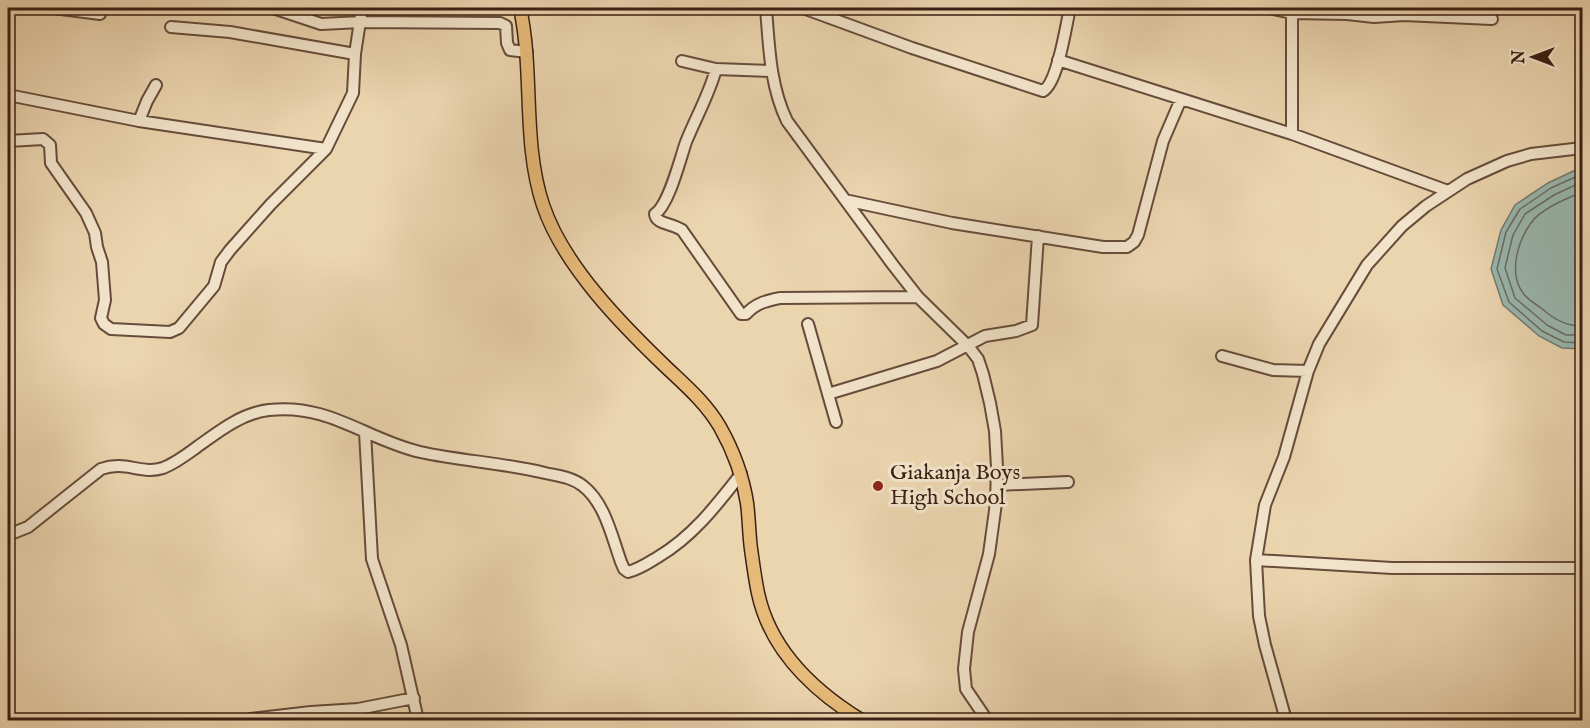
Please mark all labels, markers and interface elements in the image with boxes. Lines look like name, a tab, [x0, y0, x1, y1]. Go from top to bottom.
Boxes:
north arrow	[1503, 27, 1563, 87]
text: N	[1510, 50, 1530, 65]
place label: Giakanja Boys High School	[890, 459, 1020, 512]
marker: Giakanja Boys High School	[871, 479, 885, 493]

